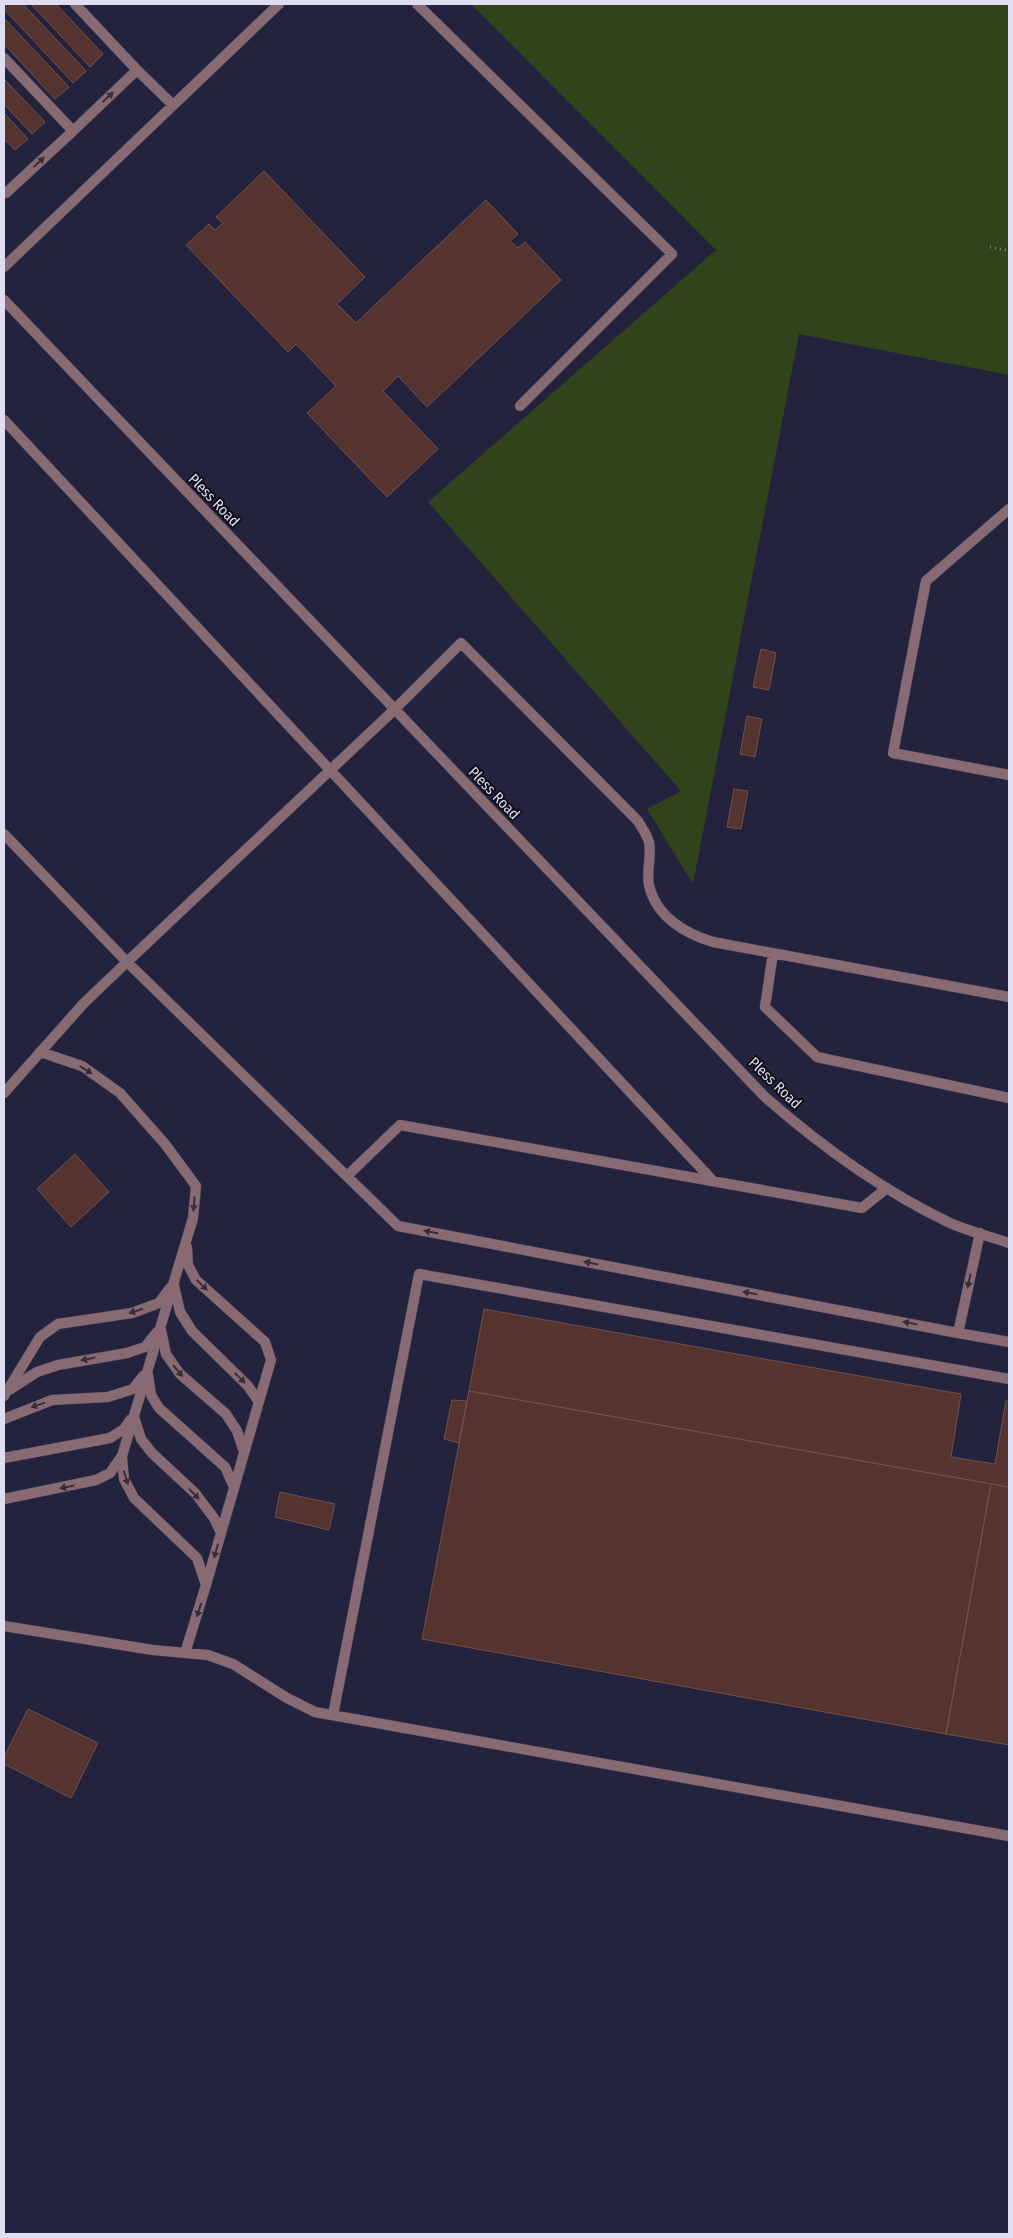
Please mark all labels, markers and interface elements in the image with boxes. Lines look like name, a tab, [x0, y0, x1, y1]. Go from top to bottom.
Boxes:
one-way arrow	[102, 91, 114, 103]
one-way arrow	[33, 156, 45, 168]
street label: Pless Road	[185, 470, 243, 530]
street label: Pless Road	[465, 763, 523, 823]
street label: Pless Road	[745, 1054, 805, 1112]
one-way arrow	[79, 1065, 92, 1074]
one-way arrow	[190, 1197, 198, 1213]
one-way arrow	[423, 1228, 439, 1236]
one-way arrow	[582, 1258, 598, 1266]
one-way arrow	[965, 1273, 973, 1288]
one-way arrow	[195, 1279, 207, 1291]
one-way arrow	[743, 1289, 758, 1297]
one-way arrow	[128, 1308, 143, 1316]
one-way arrow	[902, 1319, 918, 1327]
one-way arrow	[80, 1355, 95, 1363]
one-way arrow	[173, 1364, 184, 1377]
one-way arrow	[234, 1372, 246, 1384]
one-way arrow	[31, 1402, 46, 1409]
one-way arrow	[122, 1471, 130, 1486]
one-way arrow	[58, 1483, 74, 1491]
one-way arrow	[188, 1487, 200, 1499]
one-way arrow	[211, 1543, 219, 1558]
one-way arrow	[195, 1602, 203, 1617]

